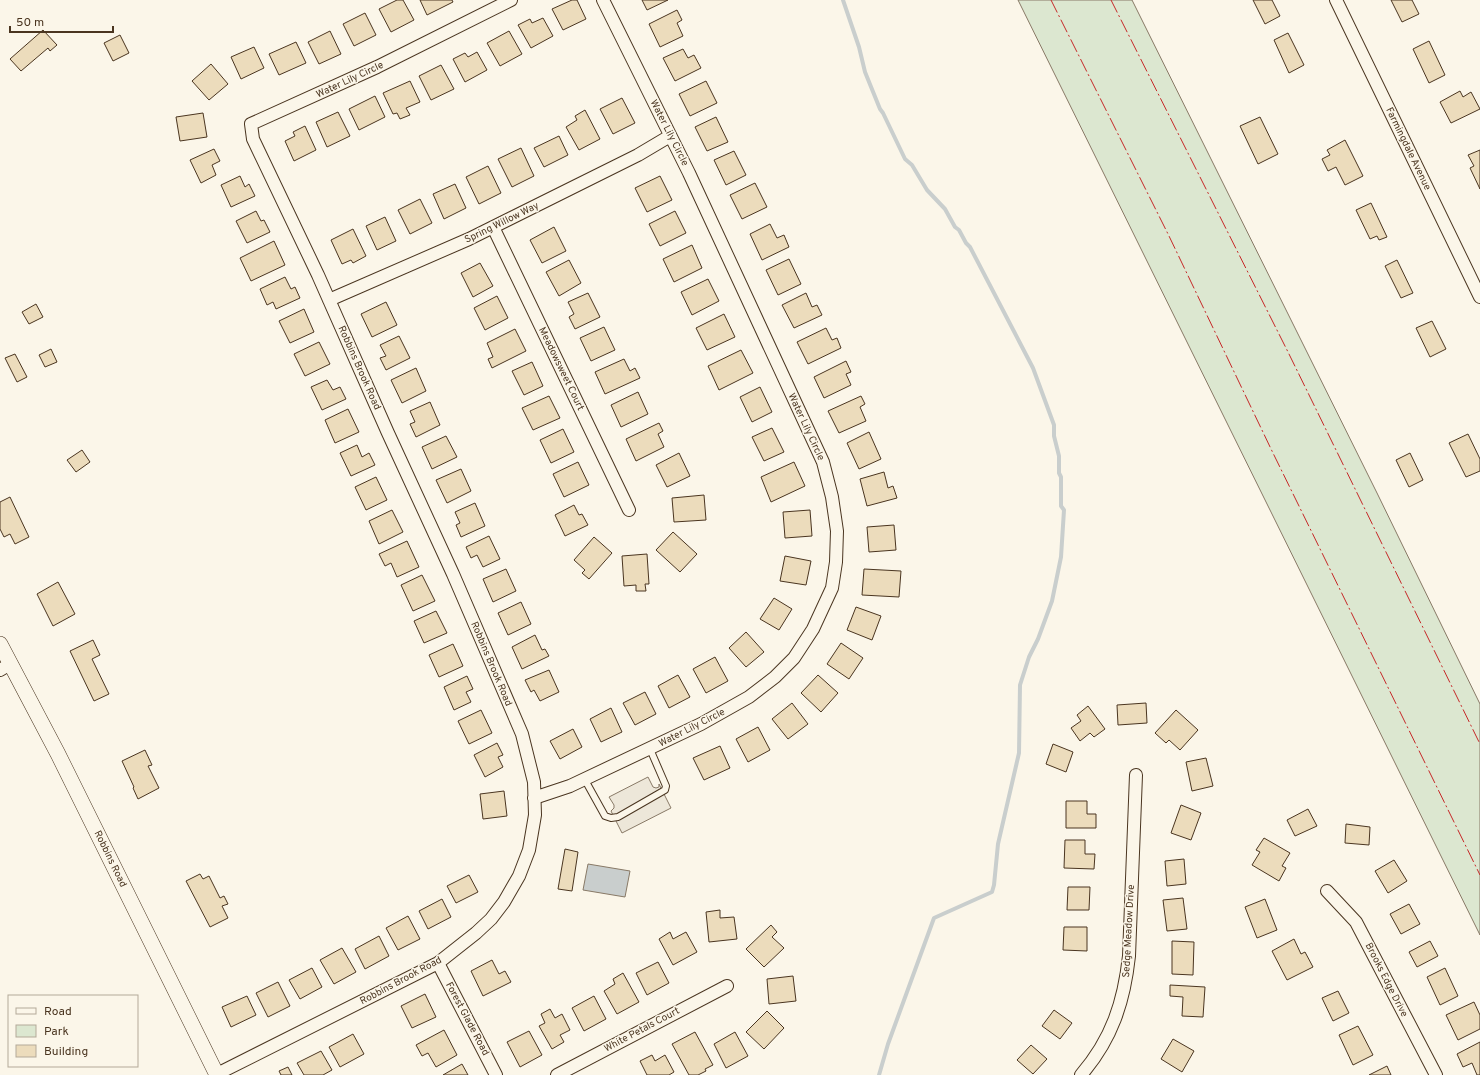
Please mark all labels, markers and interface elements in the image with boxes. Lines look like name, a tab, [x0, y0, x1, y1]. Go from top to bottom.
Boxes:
scale bar	[10, 8, 113, 34]
text: 50 m	[16, 15, 44, 31]
street label: Water Lily Circle	[314, 59, 386, 101]
street label: Water Lily Circle	[647, 98, 691, 168]
street label: Farmingdale Avenue	[1382, 105, 1434, 193]
street label: Spring Willow Way	[463, 199, 541, 247]
street label: Robbins Brook Road	[335, 324, 383, 412]
street label: Meadowsweet Court	[535, 325, 587, 413]
street label: Water Lily Circle	[785, 391, 827, 463]
street label: Robbins Brook Road	[467, 620, 515, 708]
street label: Water Lily Circle	[657, 706, 727, 750]
street label: Robbins Road	[91, 828, 129, 890]
street label: Sedge Meadow Drive	[1120, 884, 1138, 978]
street label: Brooks Edge Drive	[1362, 941, 1410, 1019]
street label: Robbins Brook Road	[358, 954, 444, 1008]
street label: Forest Glade Road	[442, 980, 492, 1058]
legend	[8, 995, 138, 1067]
text: Road	[44, 1004, 72, 1020]
street label: White Petals Court	[602, 1004, 682, 1055]
text: Park	[44, 1024, 69, 1040]
text: Building	[44, 1044, 88, 1060]

